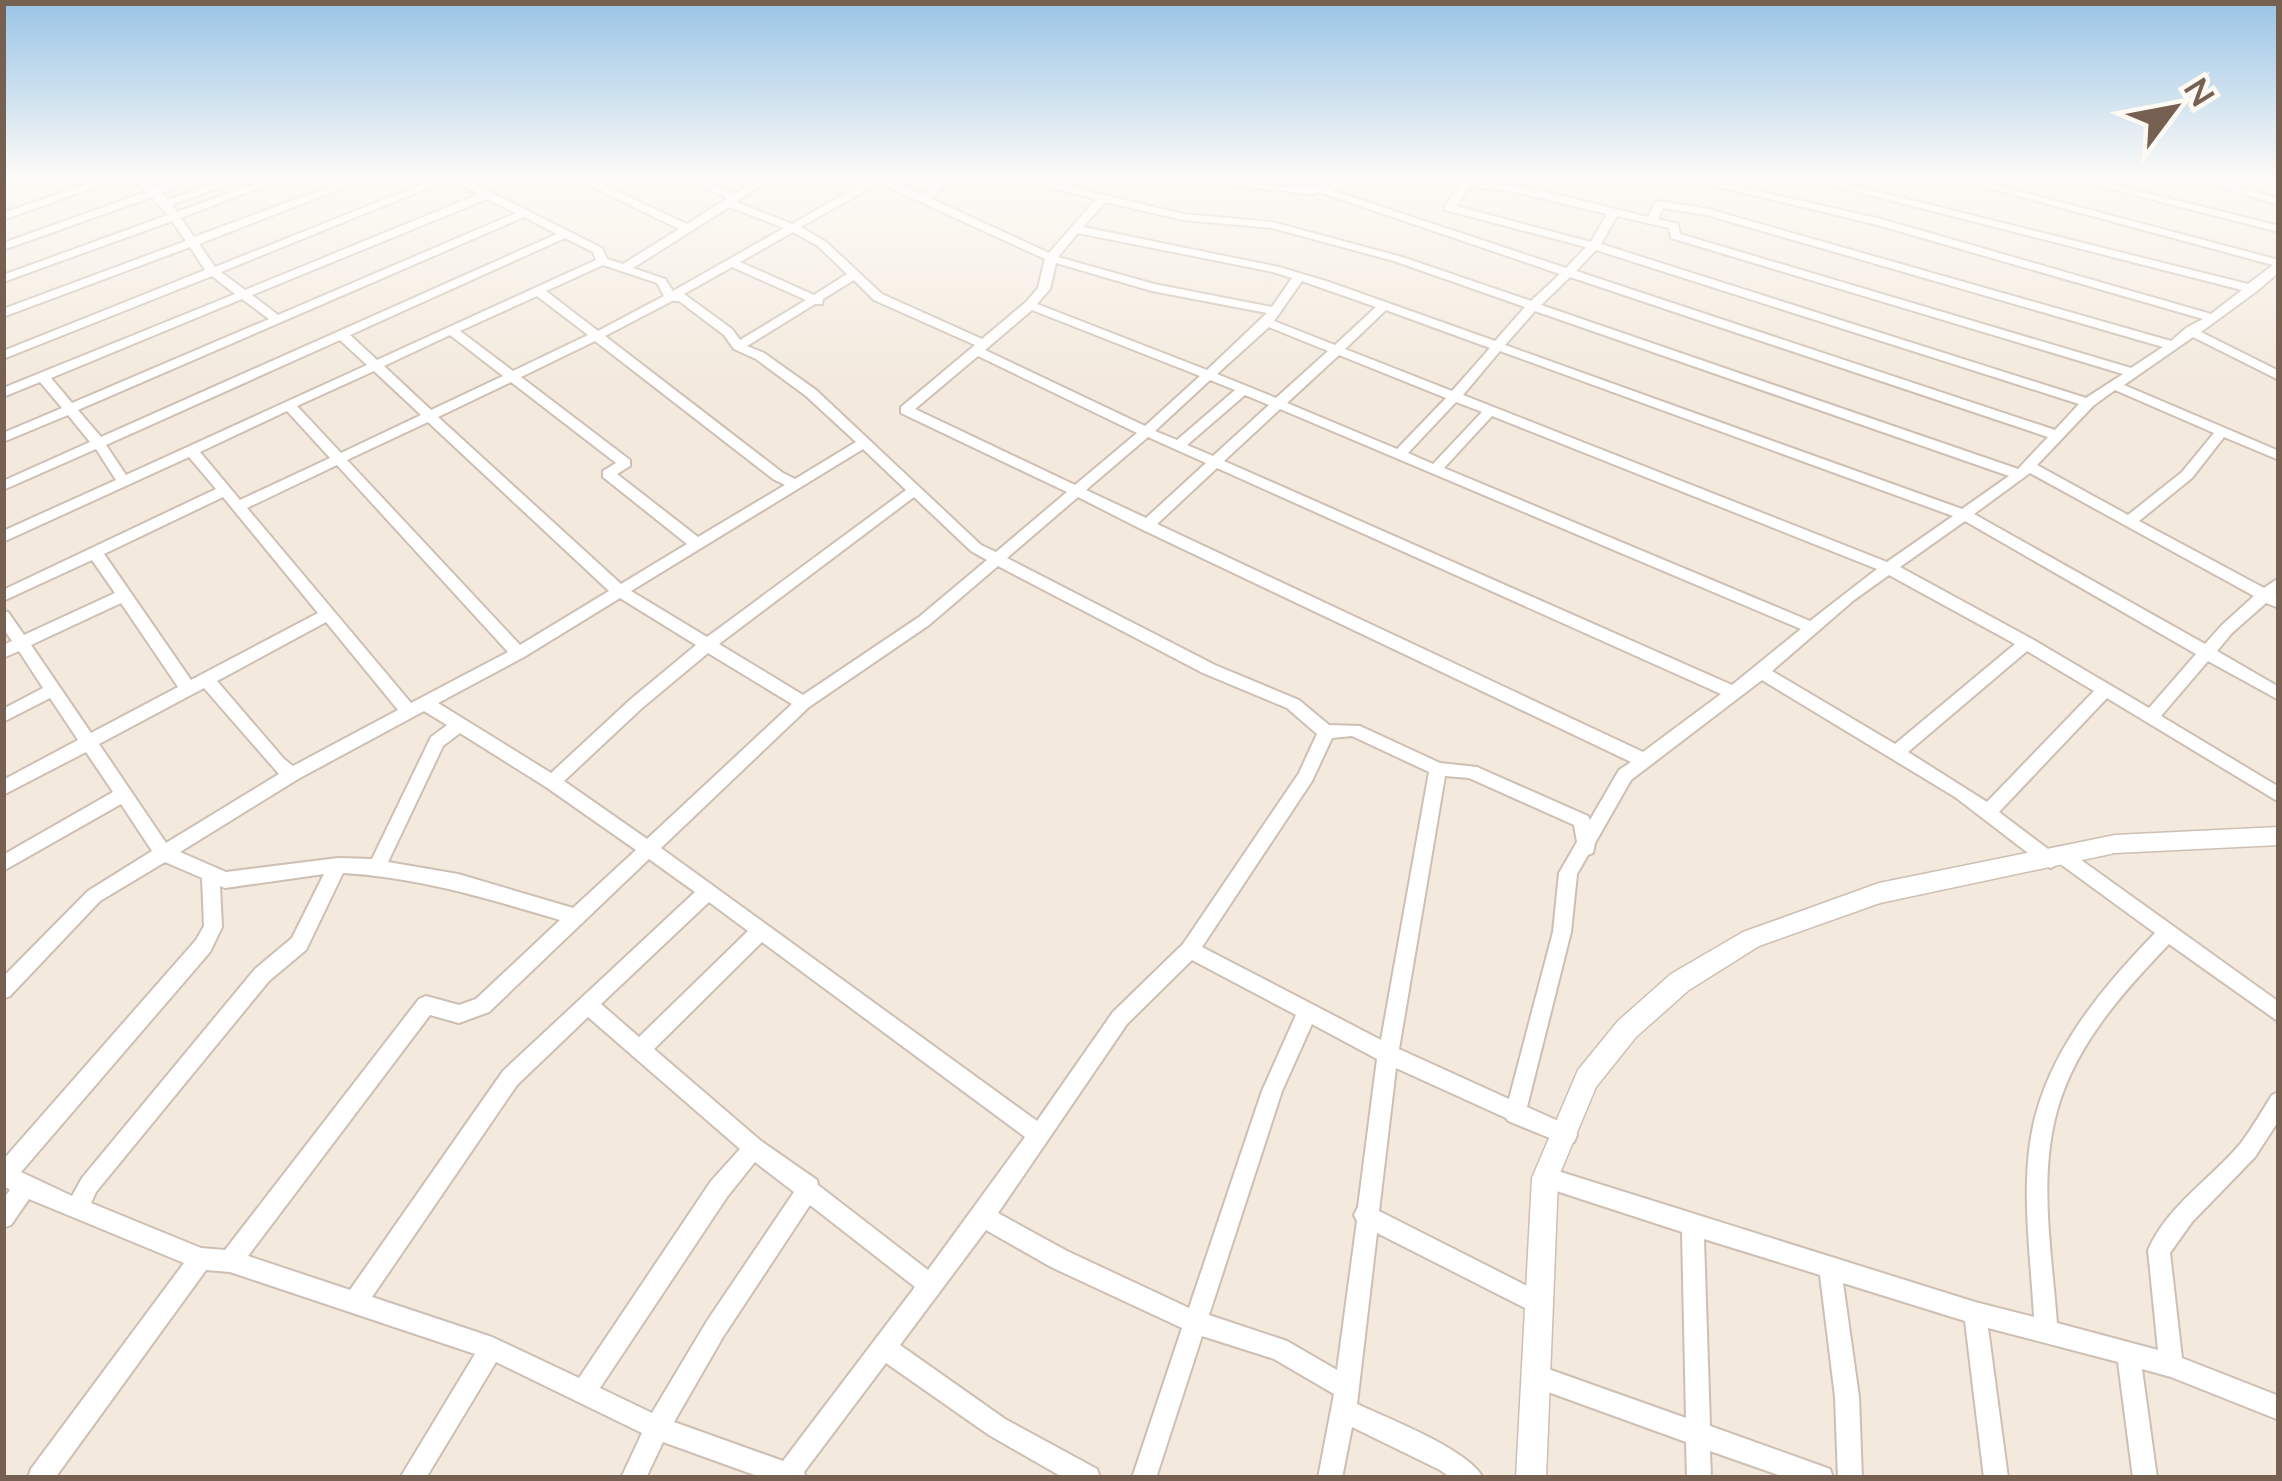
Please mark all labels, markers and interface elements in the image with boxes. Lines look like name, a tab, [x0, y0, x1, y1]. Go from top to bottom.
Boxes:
north arrow	[2114, 48, 2234, 168]
text: N	[2177, 70, 2224, 113]

